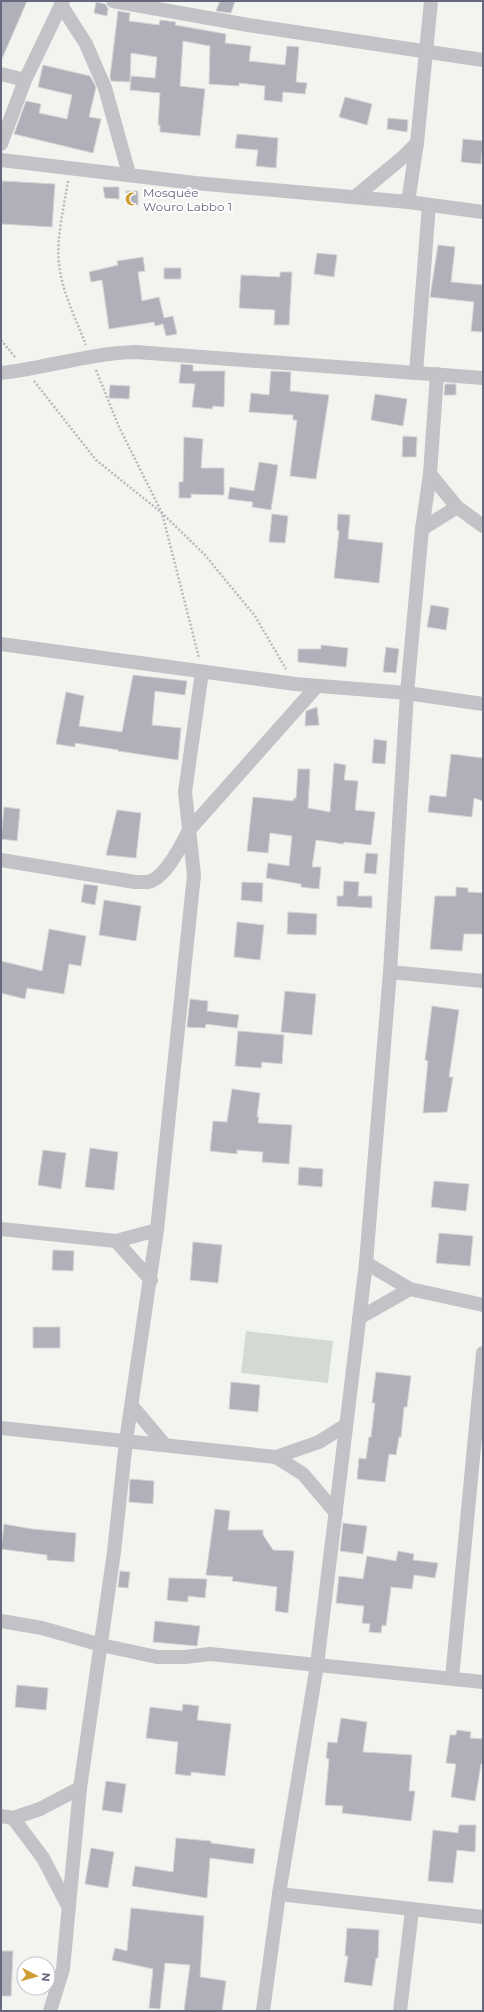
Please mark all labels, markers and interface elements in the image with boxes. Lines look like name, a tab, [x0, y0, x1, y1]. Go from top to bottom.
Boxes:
place label: Mosquée Wouro Labbo 1	[143, 185, 232, 214]
mosque icon: Mosquée Wouro Labbo 1	[124, 191, 140, 207]
north arrow	[16, 1956, 56, 1996]
text: N	[39, 1972, 53, 1982]

